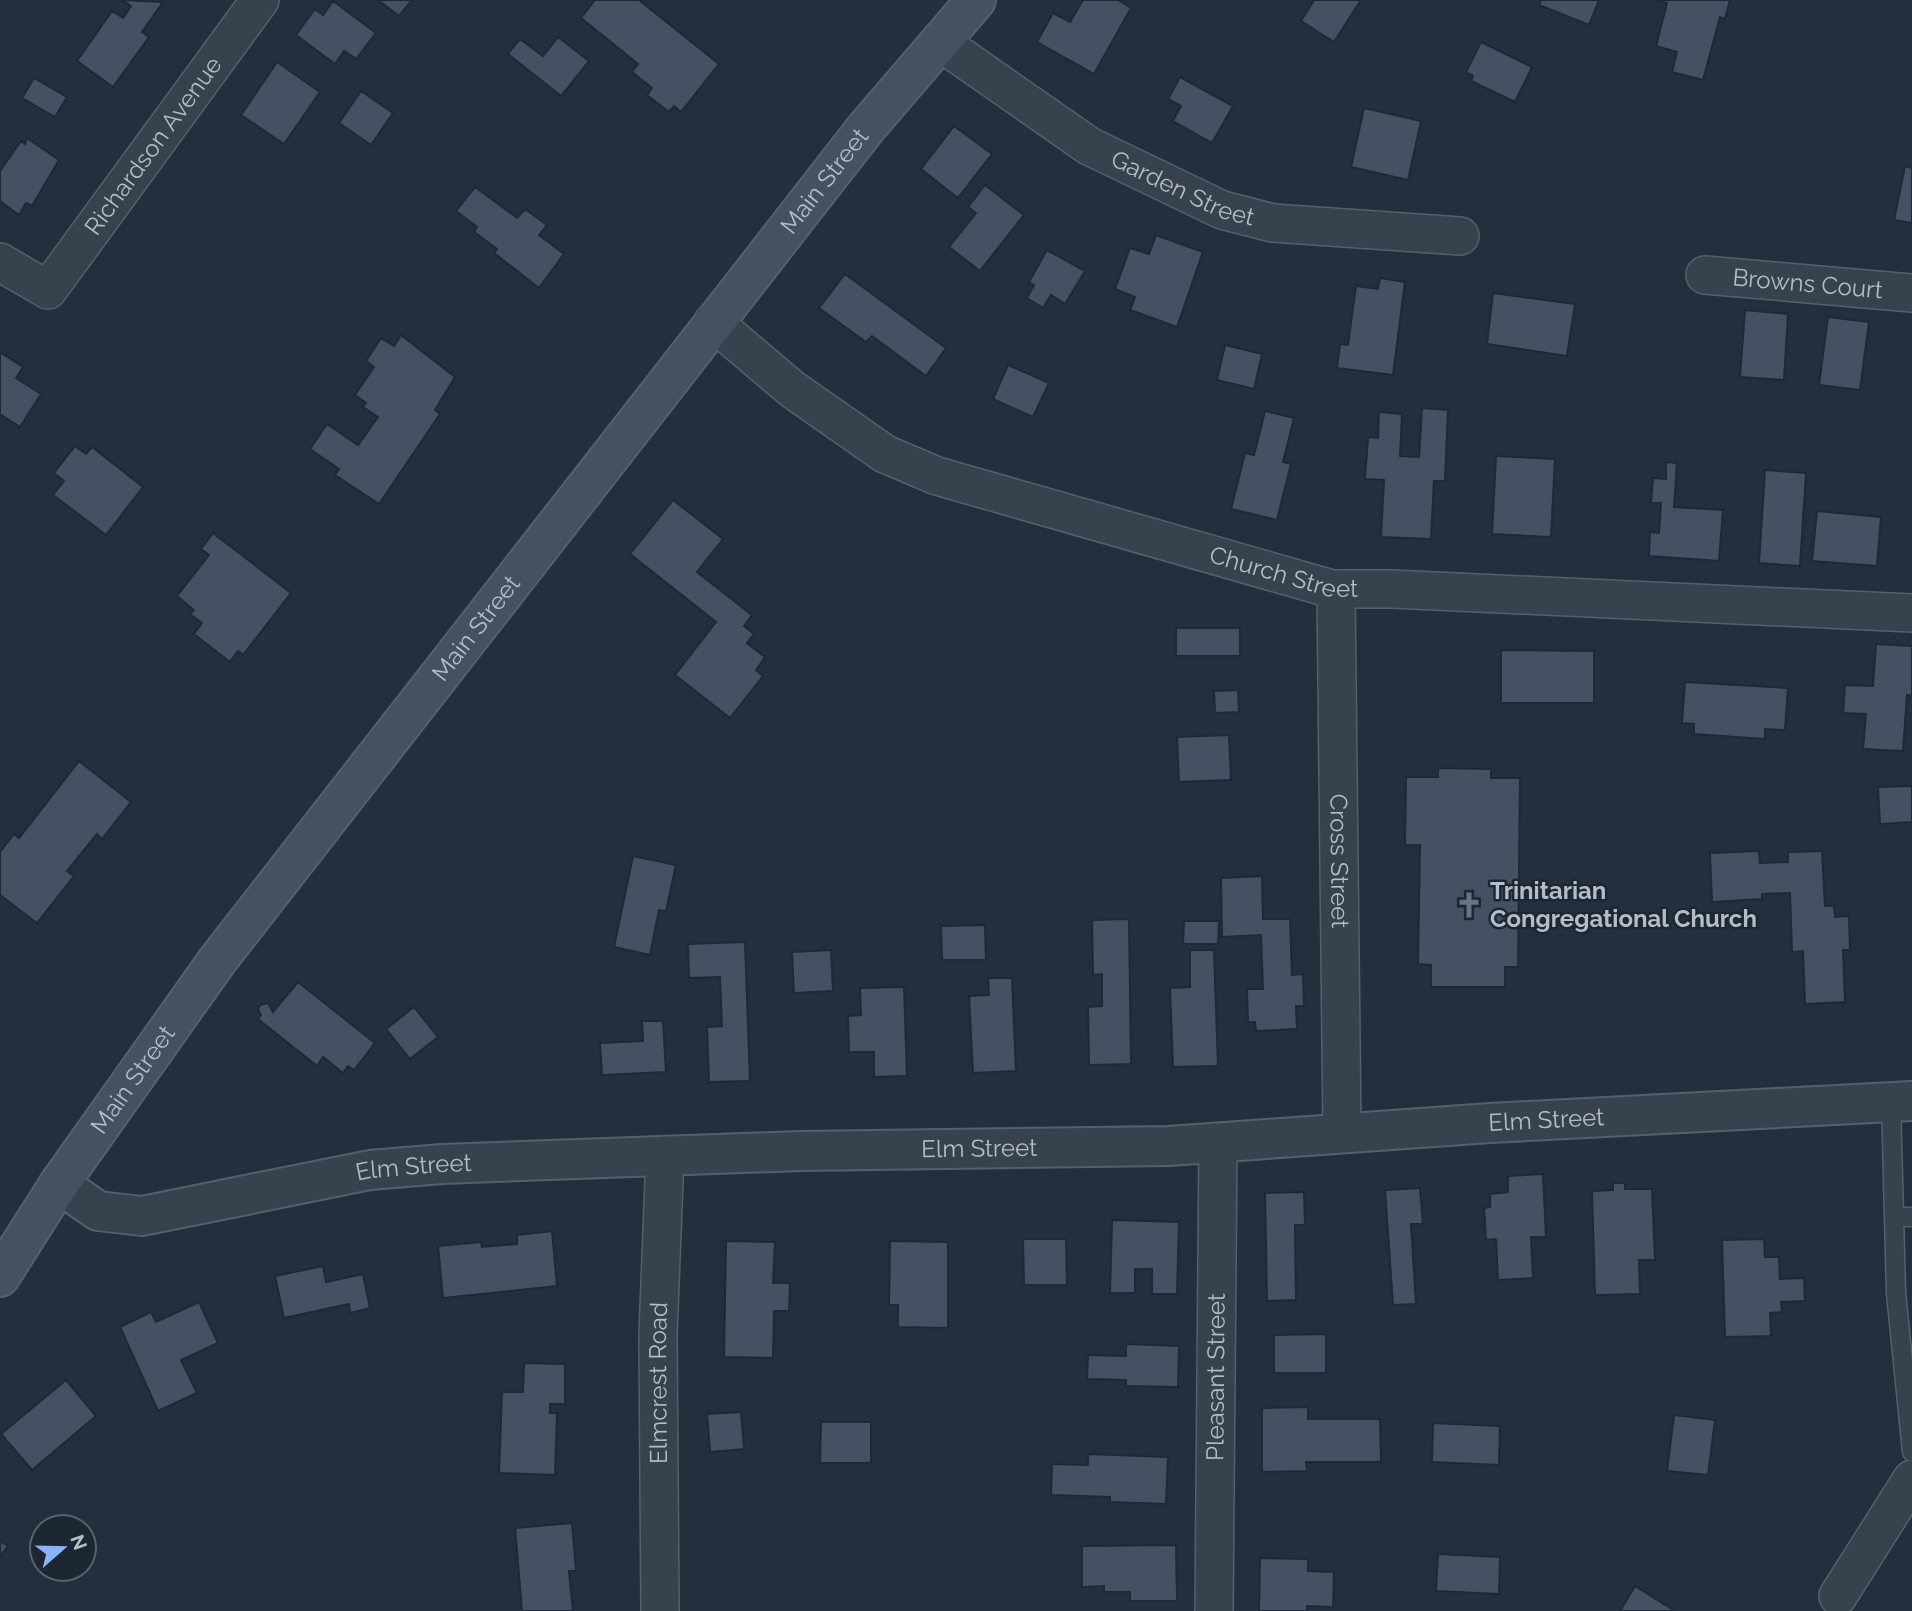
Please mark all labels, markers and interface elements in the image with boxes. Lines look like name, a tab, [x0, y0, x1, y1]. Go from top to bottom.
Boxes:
street label: Richardson Avenue	[78, 51, 228, 240]
street label: Main Street	[774, 122, 874, 239]
street label: Garden Street	[1107, 144, 1257, 232]
street label: Browns Court	[1731, 262, 1884, 304]
street label: Church Street	[1206, 540, 1358, 604]
street label: Main Street	[426, 570, 526, 687]
street label: Cross Street	[1324, 793, 1355, 928]
place label: Trinitarian Congregational Church	[1490, 876, 1757, 933]
church icon: Trinitarian Congregational Church	[1454, 890, 1484, 920]
street label: Main Street	[84, 1020, 181, 1139]
street label: Elm Street	[1488, 1102, 1605, 1137]
street label: Elm Street	[921, 1133, 1037, 1163]
street label: Elm Street	[353, 1148, 472, 1187]
street label: Pleasant Street	[1200, 1293, 1231, 1461]
street label: Elmcrest Road	[643, 1301, 673, 1464]
north arrow	[28, 1513, 98, 1583]
text: N	[66, 1532, 92, 1553]

